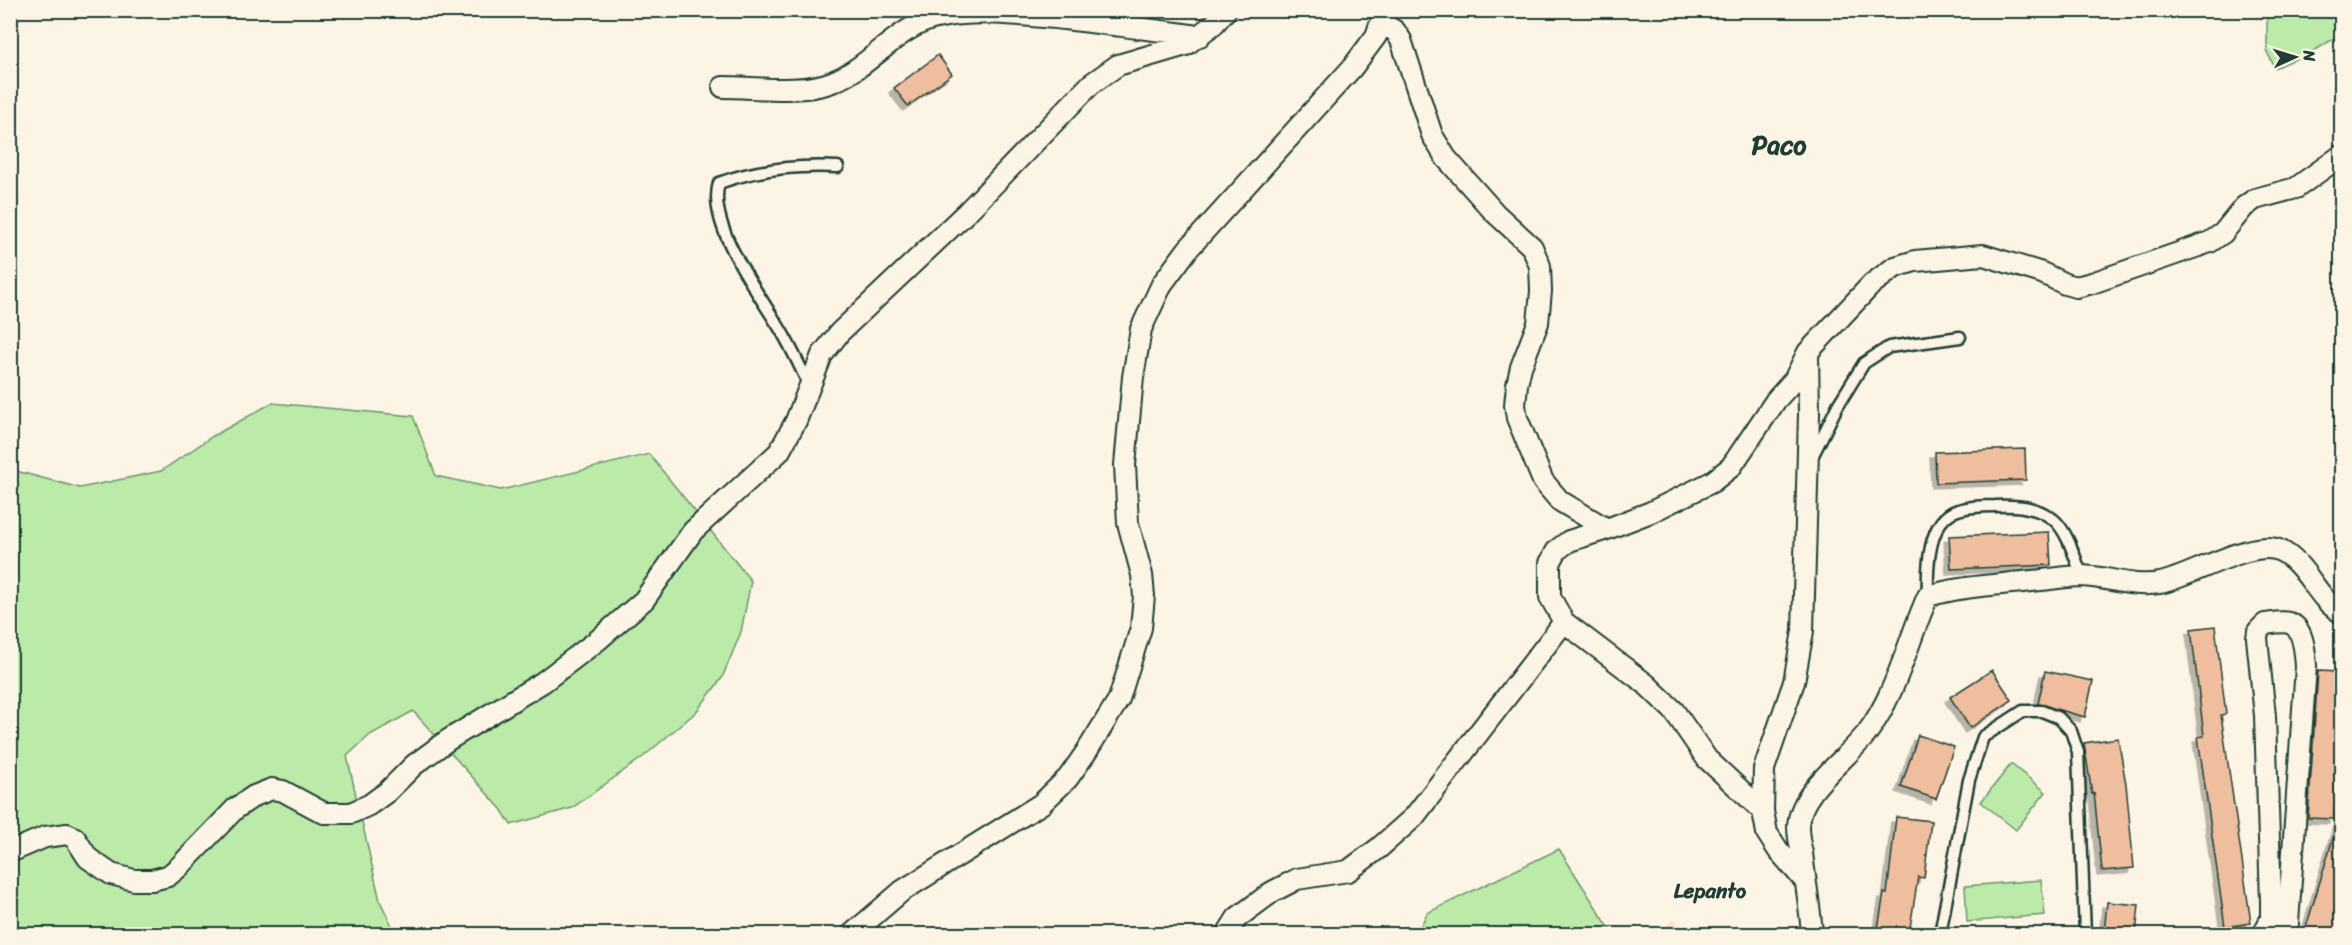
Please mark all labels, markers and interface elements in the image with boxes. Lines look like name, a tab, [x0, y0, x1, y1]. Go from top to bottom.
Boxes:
north arrow	[2265, 27, 2325, 87]
text: N	[2295, 48, 2324, 63]
district label: Paco	[1751, 122, 1807, 168]
district label: Lepanto	[1674, 872, 1747, 910]

